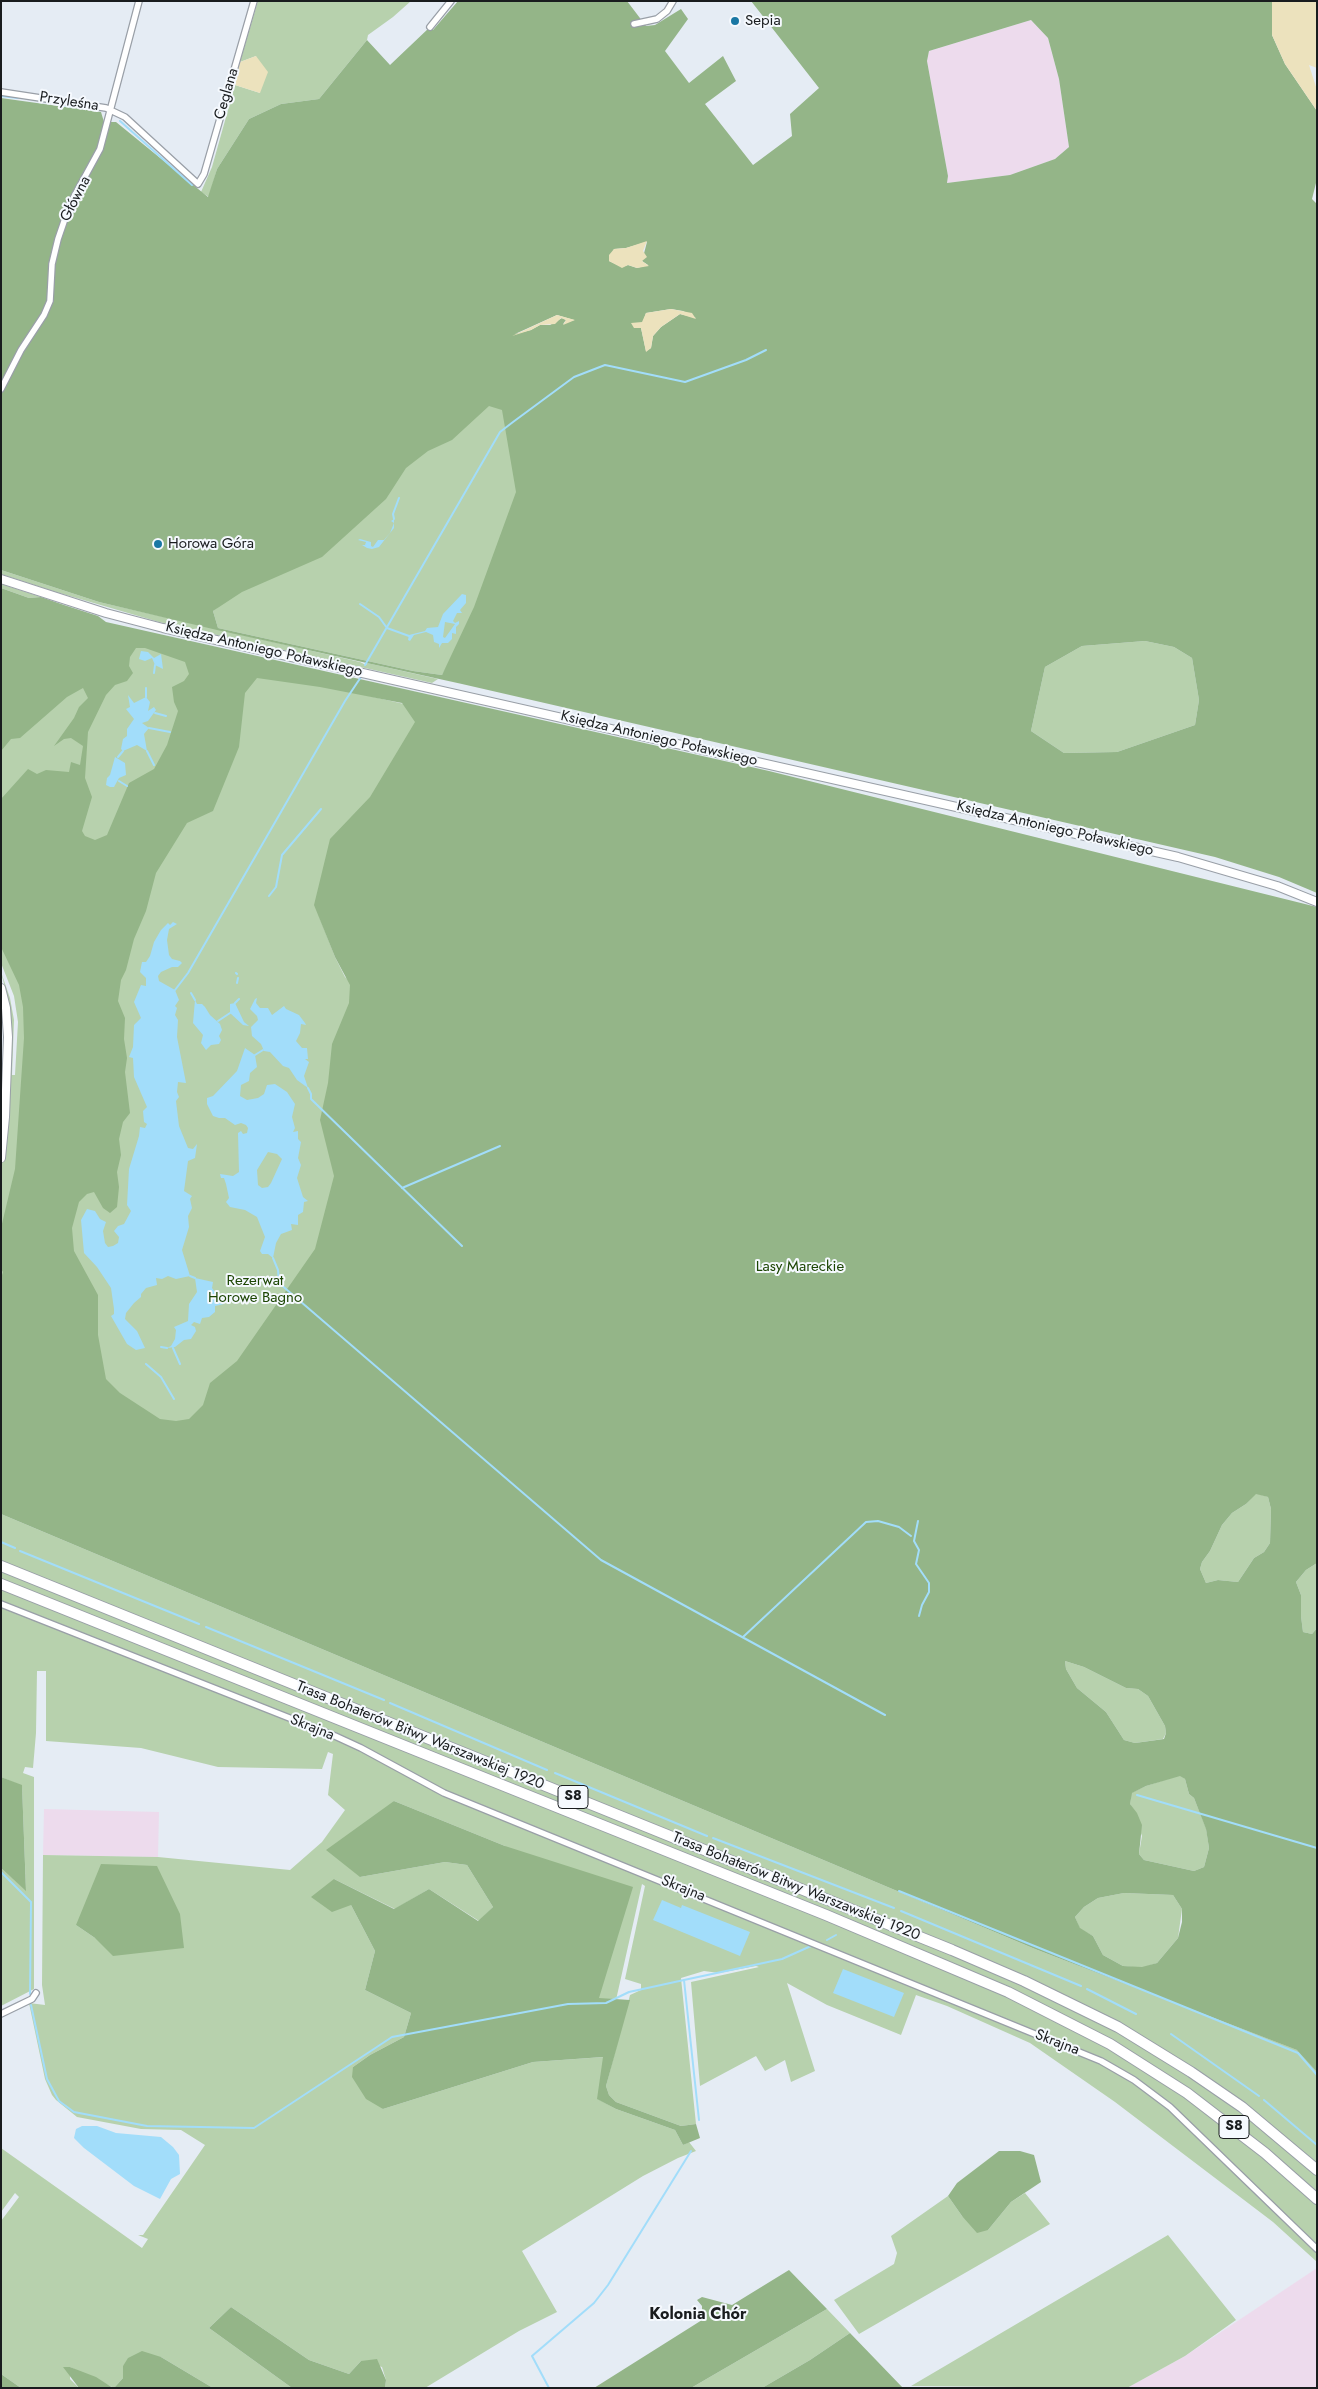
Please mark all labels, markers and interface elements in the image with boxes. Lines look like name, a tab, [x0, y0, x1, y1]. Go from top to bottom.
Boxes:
place label: Sepia	[745, 12, 781, 30]
marker: Sepia	[729, 15, 741, 27]
street label: Ceglana	[211, 66, 243, 122]
street label: Przyleśna	[38, 88, 100, 116]
street label: Główna	[57, 173, 95, 225]
place label: Horowa Góra	[168, 535, 254, 553]
marker: Horowa Góra	[152, 538, 164, 550]
street label: Księdza Antoniego Poławskiego	[164, 619, 364, 681]
street label: Księdza Antoniego Poławskiego	[559, 708, 759, 770]
street label: Księdza Antoniego Poławskiego	[955, 798, 1155, 860]
park label: Lasy Mareckie	[756, 1258, 844, 1276]
park label: Rezerwat Horowe Bagno	[208, 1272, 302, 1307]
street label: Trasa Bohaterów Bitwy Warszawskiej 1920	[294, 1678, 546, 1794]
street label: Skrajna	[287, 1711, 337, 1745]
road number: S8	[558, 1785, 588, 1808]
street label: Trasa Bohaterów Bitwy Warszawskiej 1920	[670, 1829, 922, 1945]
street label: Skrajna	[658, 1872, 708, 1906]
street label: Skrajna	[1032, 2026, 1082, 2060]
road number: S8	[1219, 2116, 1249, 2138]
district label: Kolonia Chór	[649, 2305, 747, 2325]

